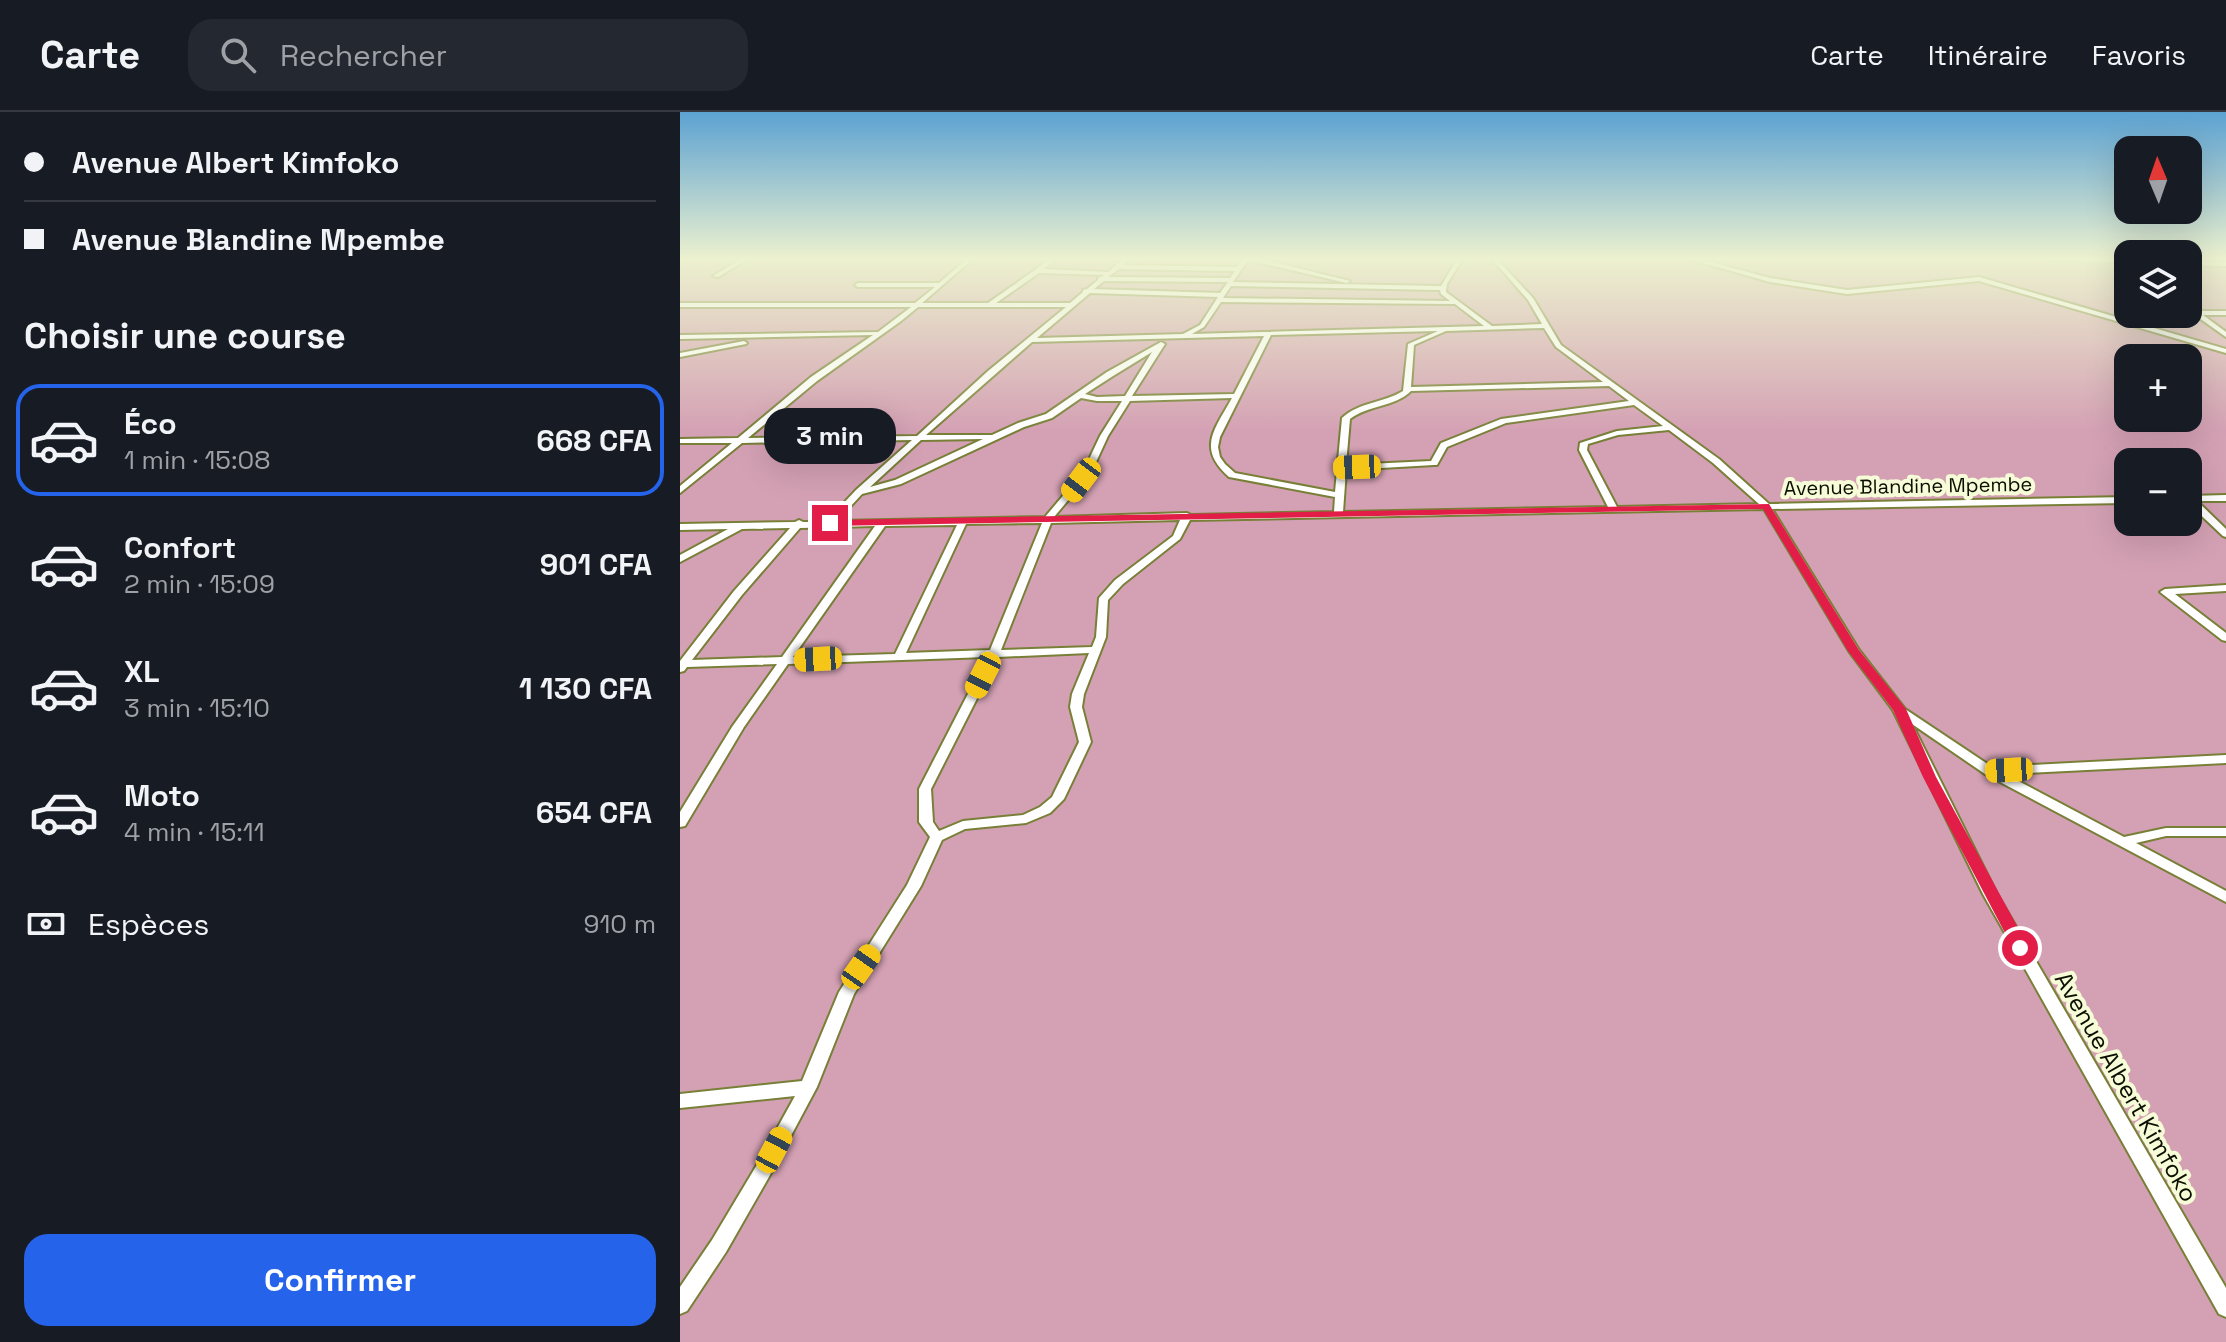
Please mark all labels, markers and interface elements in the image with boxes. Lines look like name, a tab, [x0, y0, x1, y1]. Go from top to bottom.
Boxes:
search box	[188, 19, 748, 91]
text: Carte	[40, 31, 140, 79]
icon: search	[216, 33, 260, 77]
text: Rechercher	[280, 36, 447, 75]
text: Carte	[1810, 37, 1884, 73]
text: Itinéraire	[1928, 37, 2048, 73]
text: Favoris	[2092, 37, 2186, 73]
north arrow	[2114, 136, 2202, 224]
map controls	[2114, 136, 2202, 536]
text: Avenue Albert Kimfoko	[72, 143, 399, 182]
text: Avenue Blandine Mpembe	[72, 220, 445, 259]
button: layers	[2114, 240, 2202, 328]
text: Choisir une course	[24, 313, 346, 359]
button: +	[2114, 344, 2202, 432]
icon: car	[28, 404, 100, 476]
text: Éco	[124, 404, 177, 443]
callout: 3 min	[764, 407, 896, 463]
text: 3 min	[796, 419, 864, 453]
text: 668 CFA	[536, 421, 652, 460]
text: 1 min · 15:08	[124, 443, 270, 477]
button: −	[2114, 448, 2202, 536]
car	[1057, 454, 1105, 506]
car	[1333, 454, 1381, 480]
street label: Avenue Blandine Mpembe	[1783, 471, 2033, 501]
route end	[812, 505, 848, 541]
icon: car	[28, 528, 100, 600]
text: Confort	[124, 528, 236, 567]
text: 901 CFA	[540, 545, 652, 584]
text: 2 min · 15:09	[124, 567, 275, 601]
car	[793, 646, 843, 672]
car	[961, 648, 1005, 702]
icon: car	[28, 652, 100, 724]
text: XL	[124, 652, 160, 691]
text: 1 130 CFA	[519, 669, 652, 708]
text: 3 min · 15:10	[124, 691, 270, 725]
car	[1984, 757, 2034, 783]
icon: car	[28, 776, 100, 848]
text: Moto	[124, 776, 200, 815]
text: 654 CFA	[536, 793, 652, 832]
text: 4 min · 15:11	[124, 815, 265, 849]
icon: cash	[24, 902, 68, 946]
text: Espèces	[88, 905, 209, 944]
text: 910 m	[584, 907, 656, 941]
route start	[2002, 930, 2038, 966]
car	[837, 940, 885, 994]
street label: Avenue Albert Kimfoko	[2048, 966, 2205, 1207]
car	[752, 1123, 796, 1177]
button: Confirmer	[24, 1234, 656, 1326]

